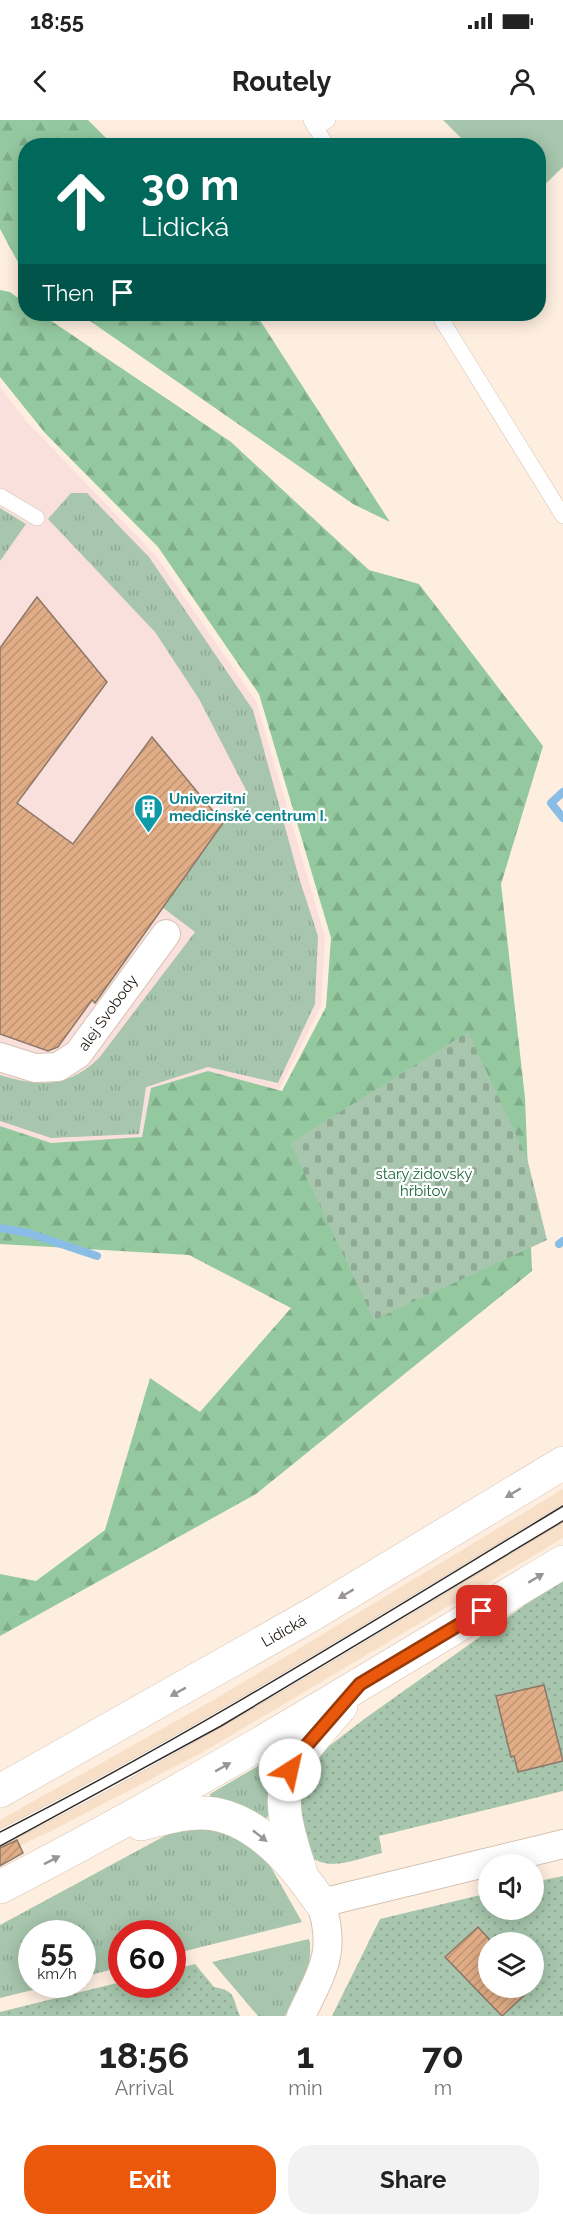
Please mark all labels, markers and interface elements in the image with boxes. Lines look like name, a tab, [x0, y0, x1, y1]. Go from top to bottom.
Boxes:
text: 18:55	[30, 8, 84, 34]
icon: back	[24, 65, 57, 98]
icon: person	[506, 65, 539, 98]
text: Routely	[232, 66, 331, 97]
text: 30 m	[141, 161, 239, 210]
icon: ahead	[42, 162, 120, 240]
text: Lidická	[141, 211, 229, 242]
icon: arrive	[106, 276, 139, 309]
text: Then	[42, 280, 94, 306]
place label: Univerzitní medicínské centrum I.	[169, 790, 327, 825]
building icon: Univerzitní medicínské centrum I.	[132, 792, 164, 834]
street label: alej Svobody	[74, 972, 142, 1054]
park label: starý židovský hřbitov	[375, 1165, 473, 1200]
one-way arrow	[504, 1488, 521, 1498]
one-way arrow	[528, 1573, 545, 1583]
pin	[456, 1585, 507, 1636]
one-way arrow	[338, 1588, 354, 1599]
icon: arrive	[465, 1594, 498, 1627]
street label: Lidická	[258, 1611, 310, 1651]
one-way arrow	[169, 1687, 186, 1697]
position arrow	[258, 1738, 322, 1802]
one-way arrow	[215, 1761, 231, 1772]
one-way arrow	[252, 1830, 267, 1842]
map controls	[478, 1854, 544, 1998]
button: sound	[478, 1854, 544, 1920]
one-way arrow	[44, 1855, 61, 1865]
speed limit sign: 60	[108, 1920, 186, 1998]
button: layers	[478, 1932, 544, 1998]
text: 55	[40, 1934, 74, 1969]
text: km/h	[37, 1965, 77, 1983]
text: 18:56	[99, 2034, 189, 2076]
text: 1	[297, 2034, 314, 2076]
text: 70	[422, 2034, 464, 2076]
text: Arrival	[115, 2076, 173, 2100]
text: min	[288, 2076, 323, 2100]
text: m	[434, 2076, 452, 2100]
button: Exit	[24, 2145, 276, 2214]
button: Share	[288, 2145, 539, 2214]

